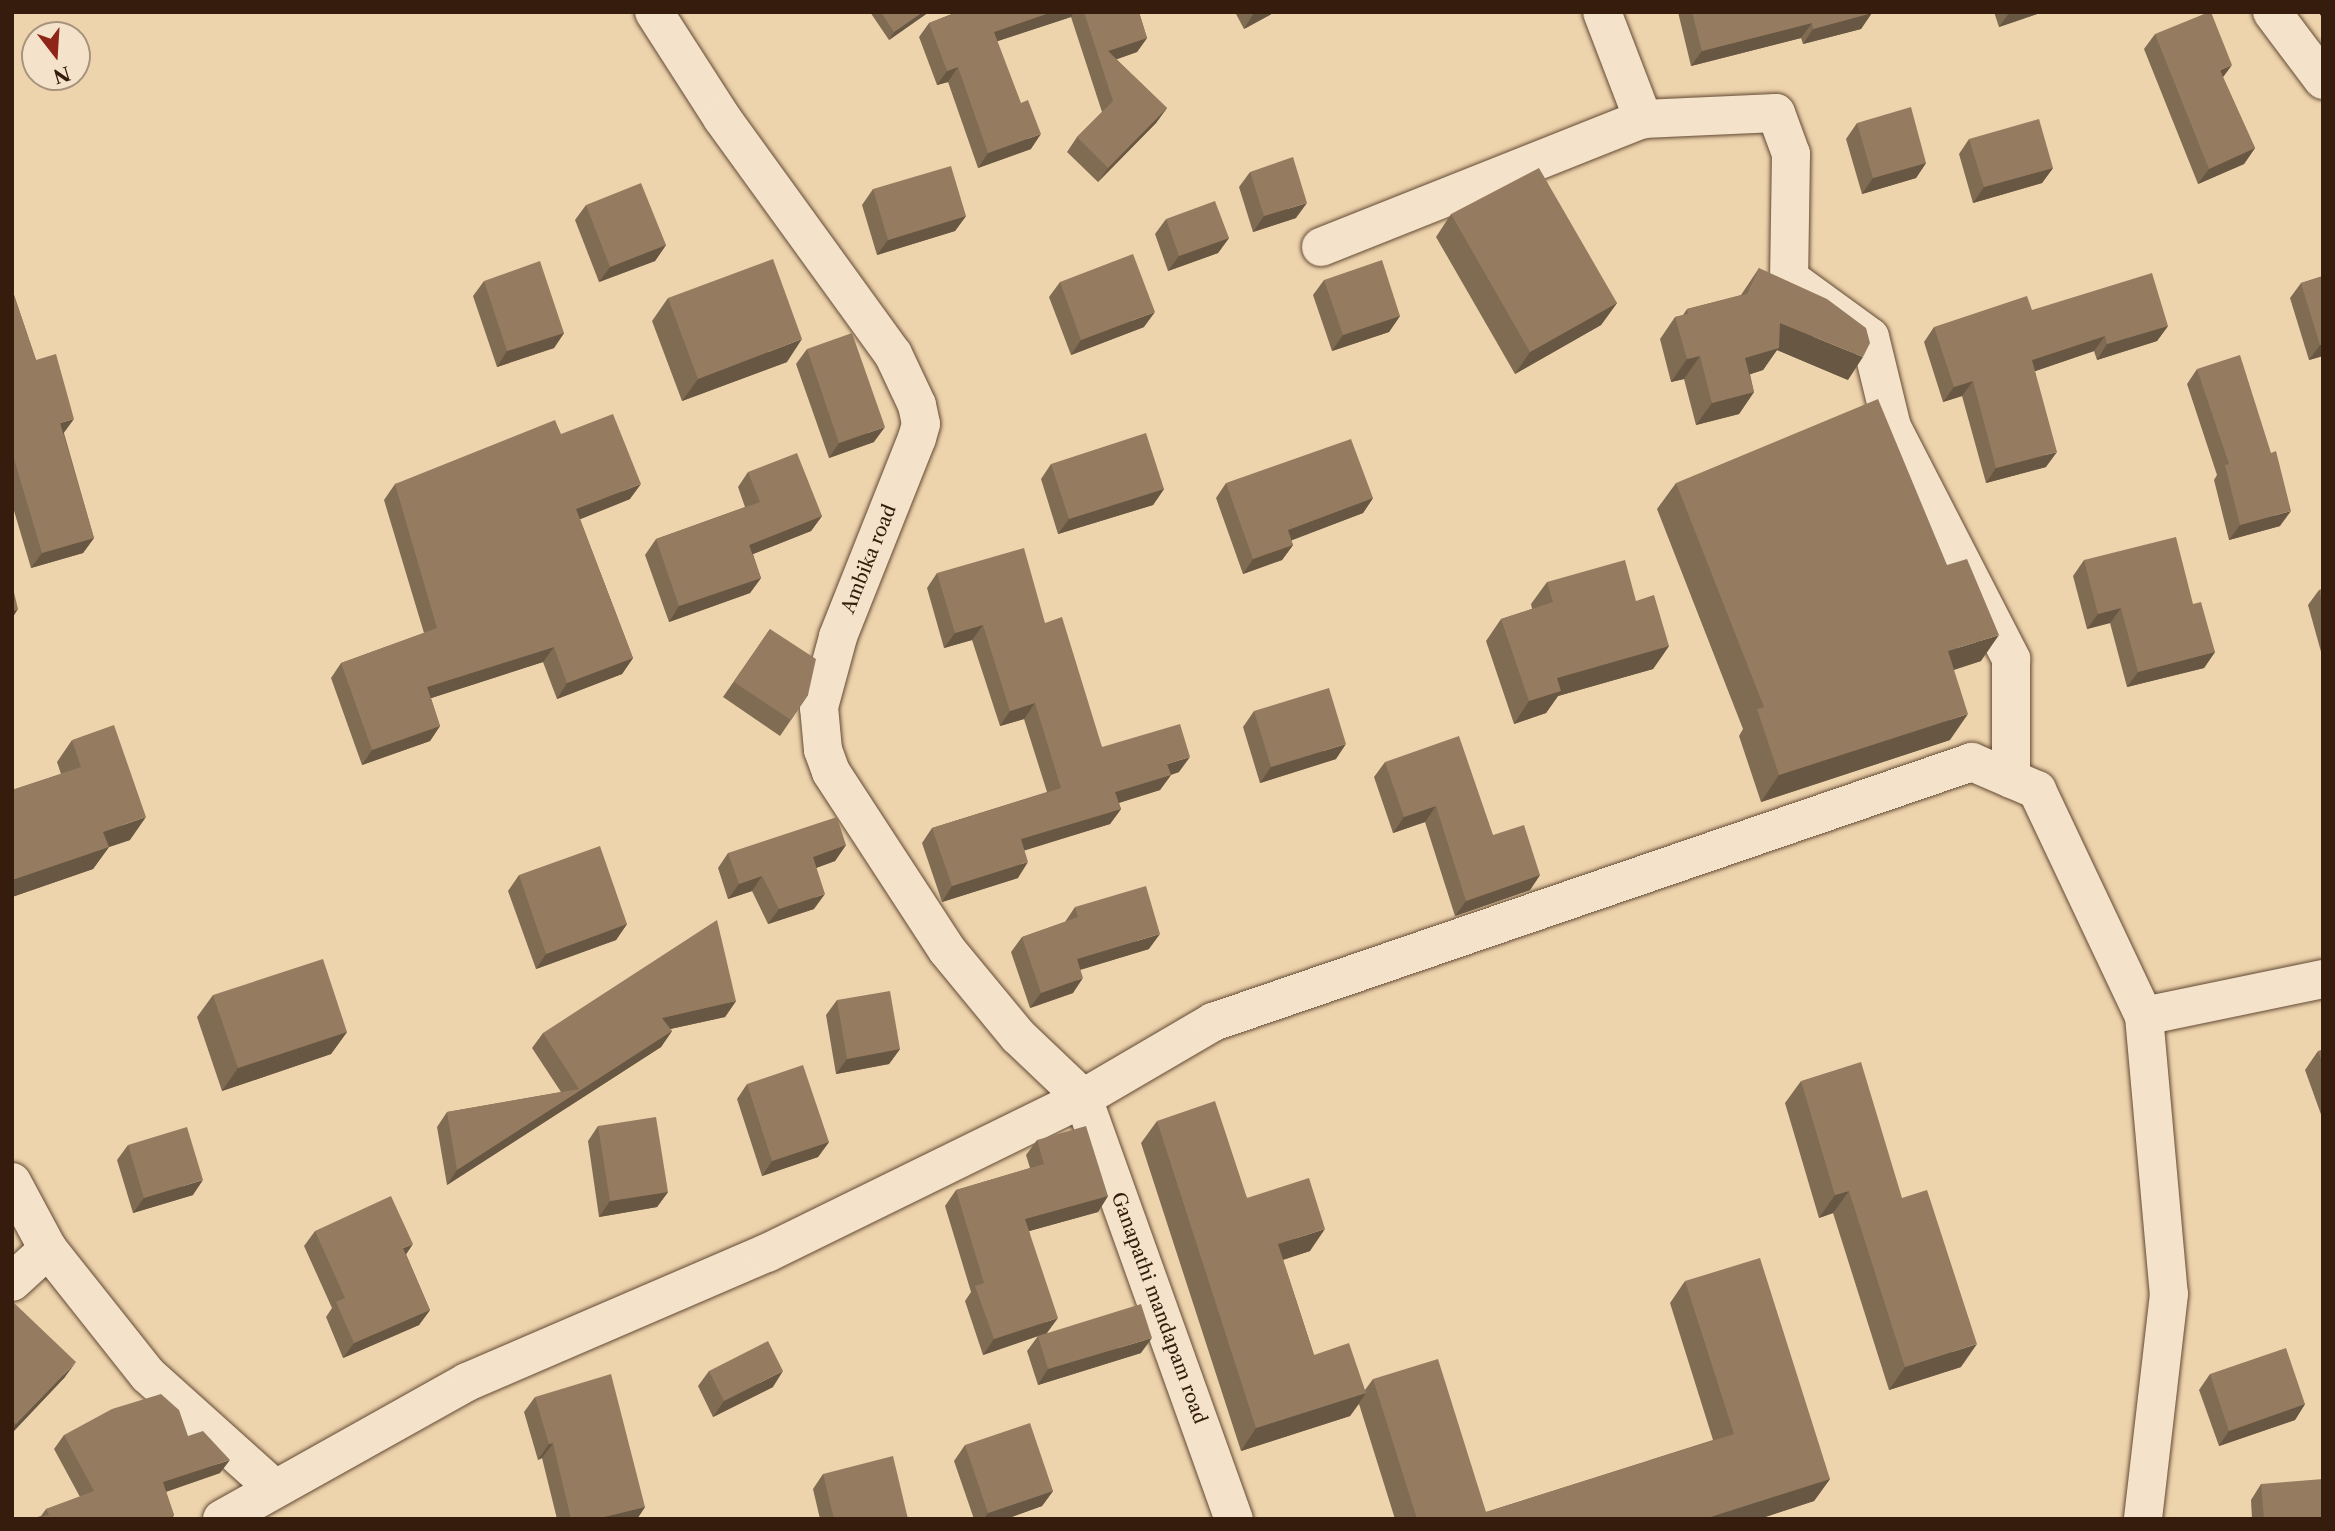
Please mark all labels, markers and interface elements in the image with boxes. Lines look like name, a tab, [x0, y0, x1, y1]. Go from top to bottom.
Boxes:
north arrow	[21, 21, 91, 91]
text: N	[50, 61, 73, 88]
street label: Ambika road	[837, 501, 901, 617]
street label: Ganapathi mandapam road	[1106, 1189, 1212, 1427]

